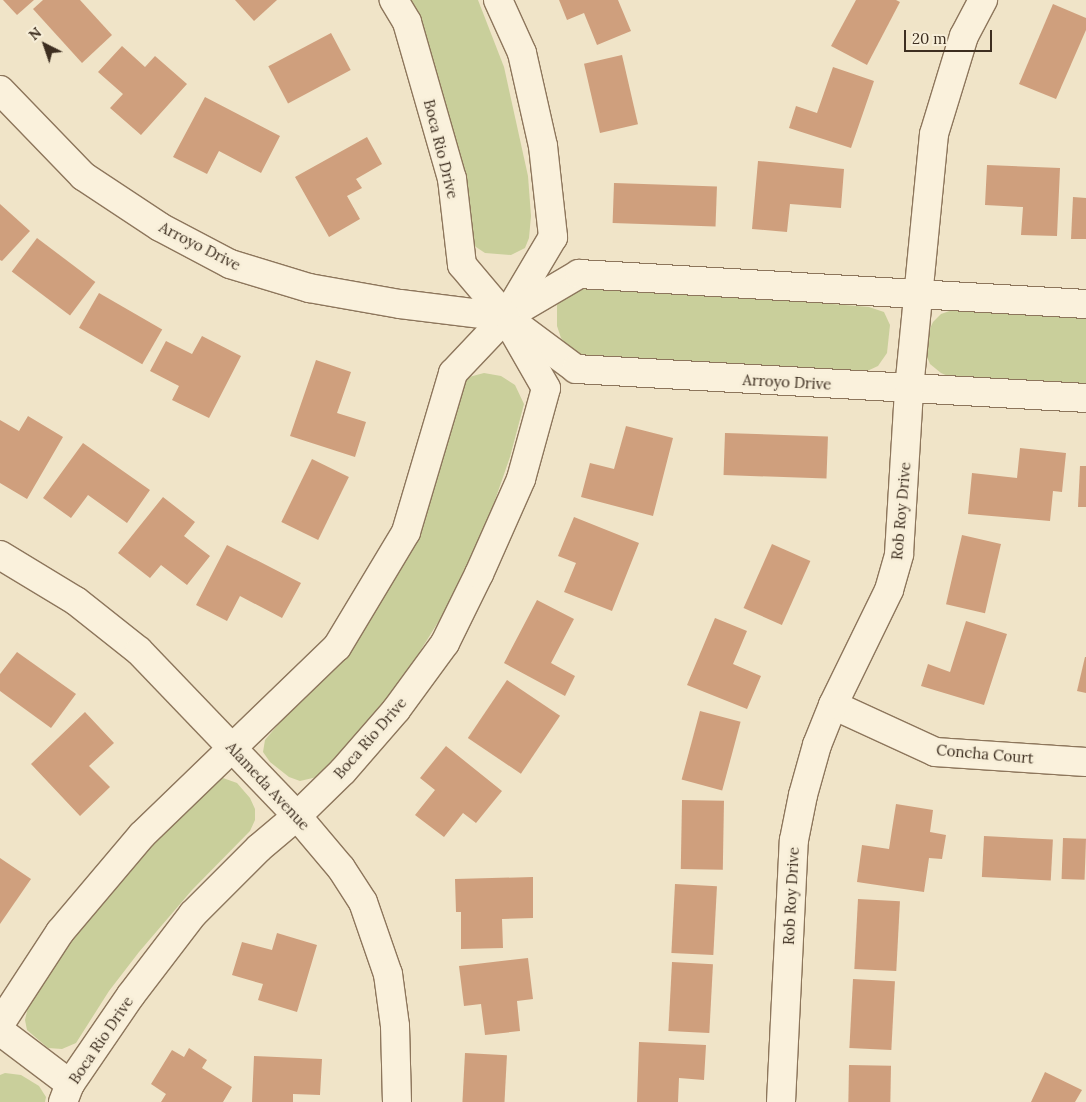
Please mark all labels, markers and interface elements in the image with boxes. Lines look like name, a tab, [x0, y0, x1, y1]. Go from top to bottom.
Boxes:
north arrow	[20, 20, 70, 70]
scale bar	[906, 20, 994, 52]
text: N	[25, 23, 45, 44]
text: 20 m	[912, 29, 947, 48]
street label: Boca Rio Drive	[420, 98, 462, 200]
street label: Arroyo Drive	[156, 218, 244, 274]
street label: Arroyo Drive	[742, 371, 832, 393]
street label: Rob Roy Drive	[888, 461, 914, 561]
street label: Boca Rio Drive	[330, 694, 410, 782]
street label: Alameda Avenue	[222, 738, 314, 834]
street label: Concha Court	[936, 741, 1034, 767]
street label: Rob Roy Drive	[779, 847, 803, 945]
street label: Boca Rio Drive	[65, 993, 137, 1087]

